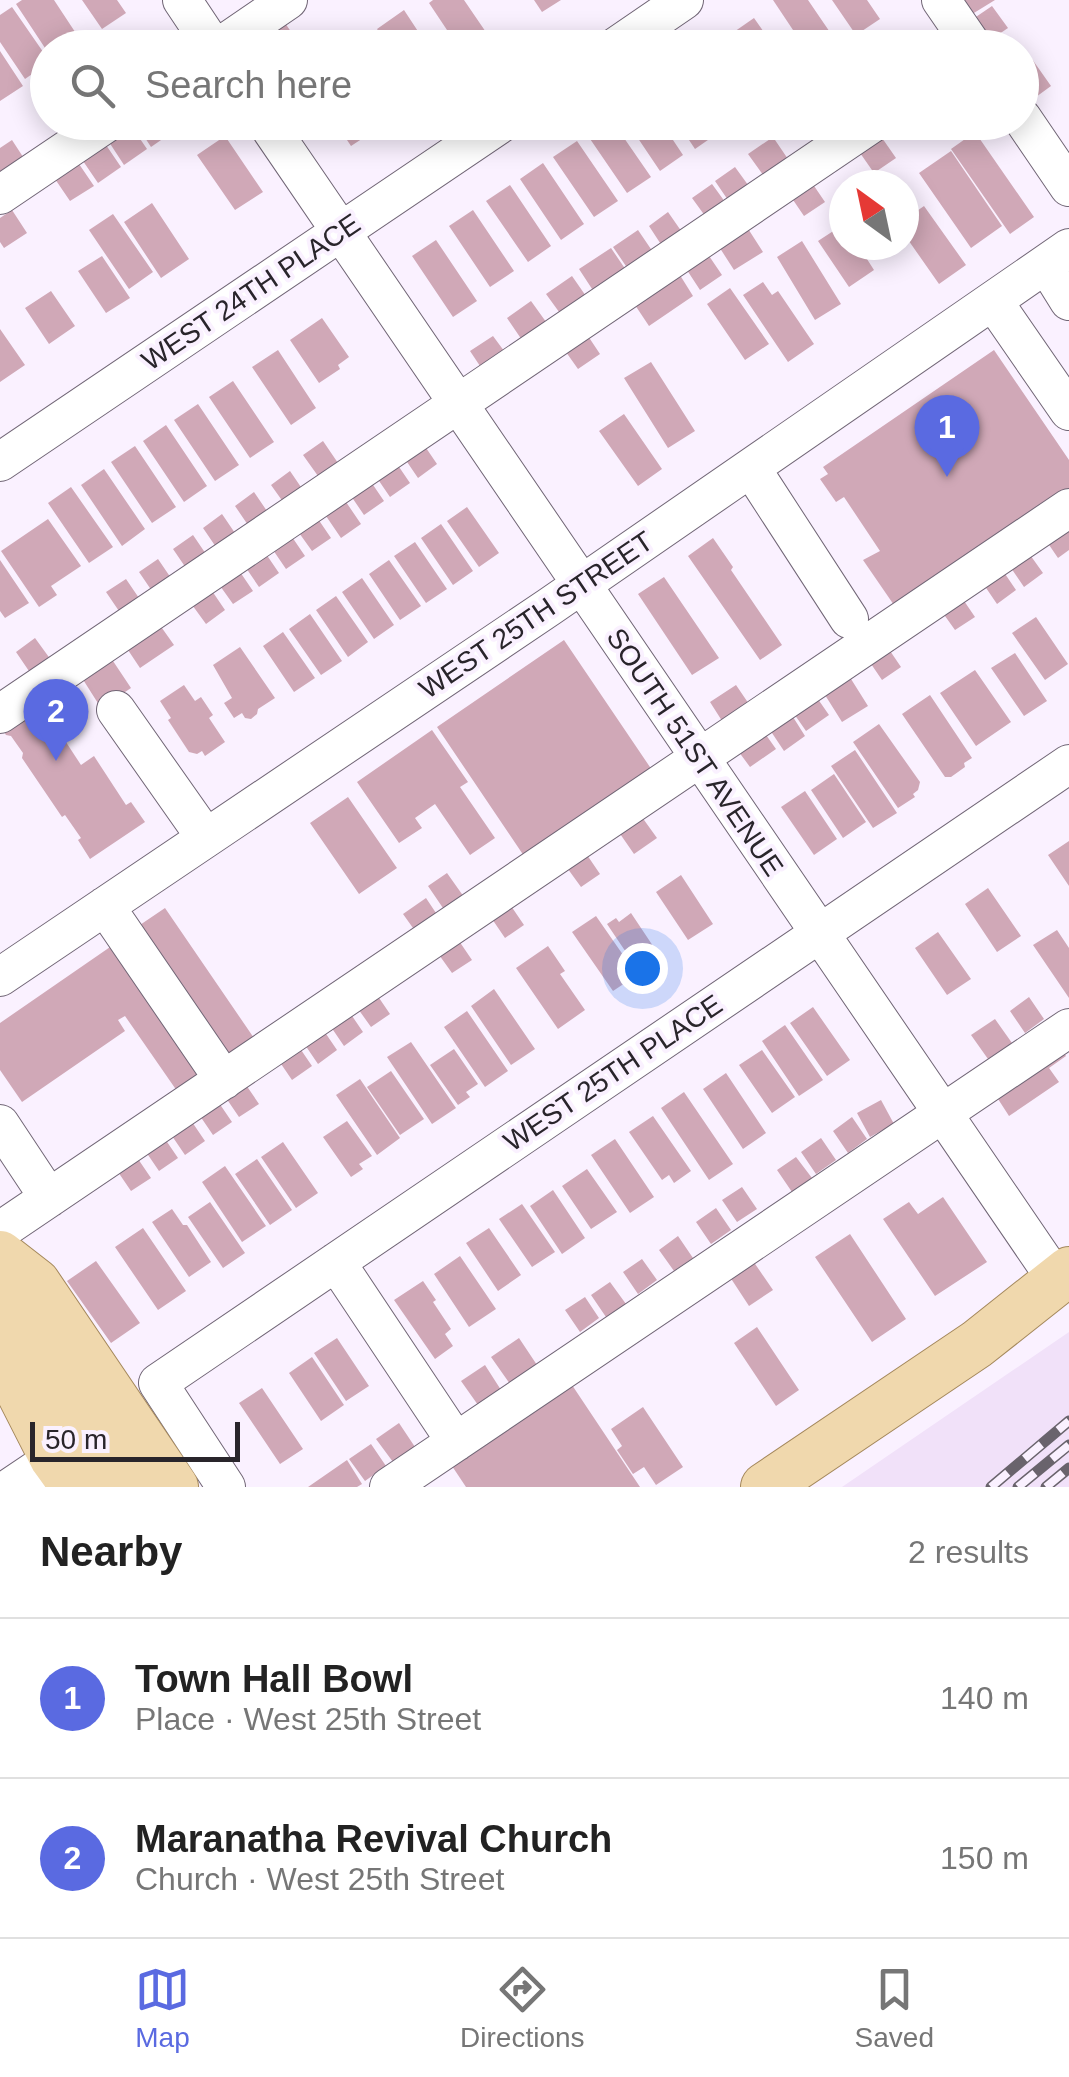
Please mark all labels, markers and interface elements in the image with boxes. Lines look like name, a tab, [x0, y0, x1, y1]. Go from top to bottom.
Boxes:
search box	[30, 30, 1039, 140]
icon: search	[65, 58, 120, 113]
text: Search here	[145, 64, 352, 106]
north arrow	[829, 170, 919, 260]
street label: WEST 24TH PLACE	[136, 208, 366, 376]
pin: 1	[914, 394, 980, 477]
street label: WEST 25TH STREET	[413, 525, 659, 705]
street label: SOUTH 51ST AVENUE	[601, 623, 789, 881]
pin: 2	[23, 678, 88, 761]
your location	[617, 943, 668, 994]
street label: WEST 25TH PLACE	[498, 989, 728, 1157]
scale bar	[30, 1417, 240, 1462]
text: 50 m	[45, 1424, 107, 1455]
text: Nearby	[40, 1528, 182, 1575]
text: 2 results	[908, 1534, 1029, 1570]
text: Town Hall Bowl	[135, 1658, 413, 1700]
text: 1	[64, 1680, 81, 1716]
text: 140 m	[940, 1680, 1029, 1716]
text: Place · West 25th Street	[135, 1701, 481, 1737]
text: Maranatha Revival Church	[135, 1818, 612, 1860]
text: 2	[64, 1840, 81, 1876]
text: 150 m	[940, 1840, 1029, 1876]
text: Church · West 25th Street	[135, 1861, 504, 1897]
tab: Map	[135, 1962, 190, 2054]
tab: Directions	[460, 1962, 585, 2054]
tab: Saved	[855, 1962, 934, 2054]

